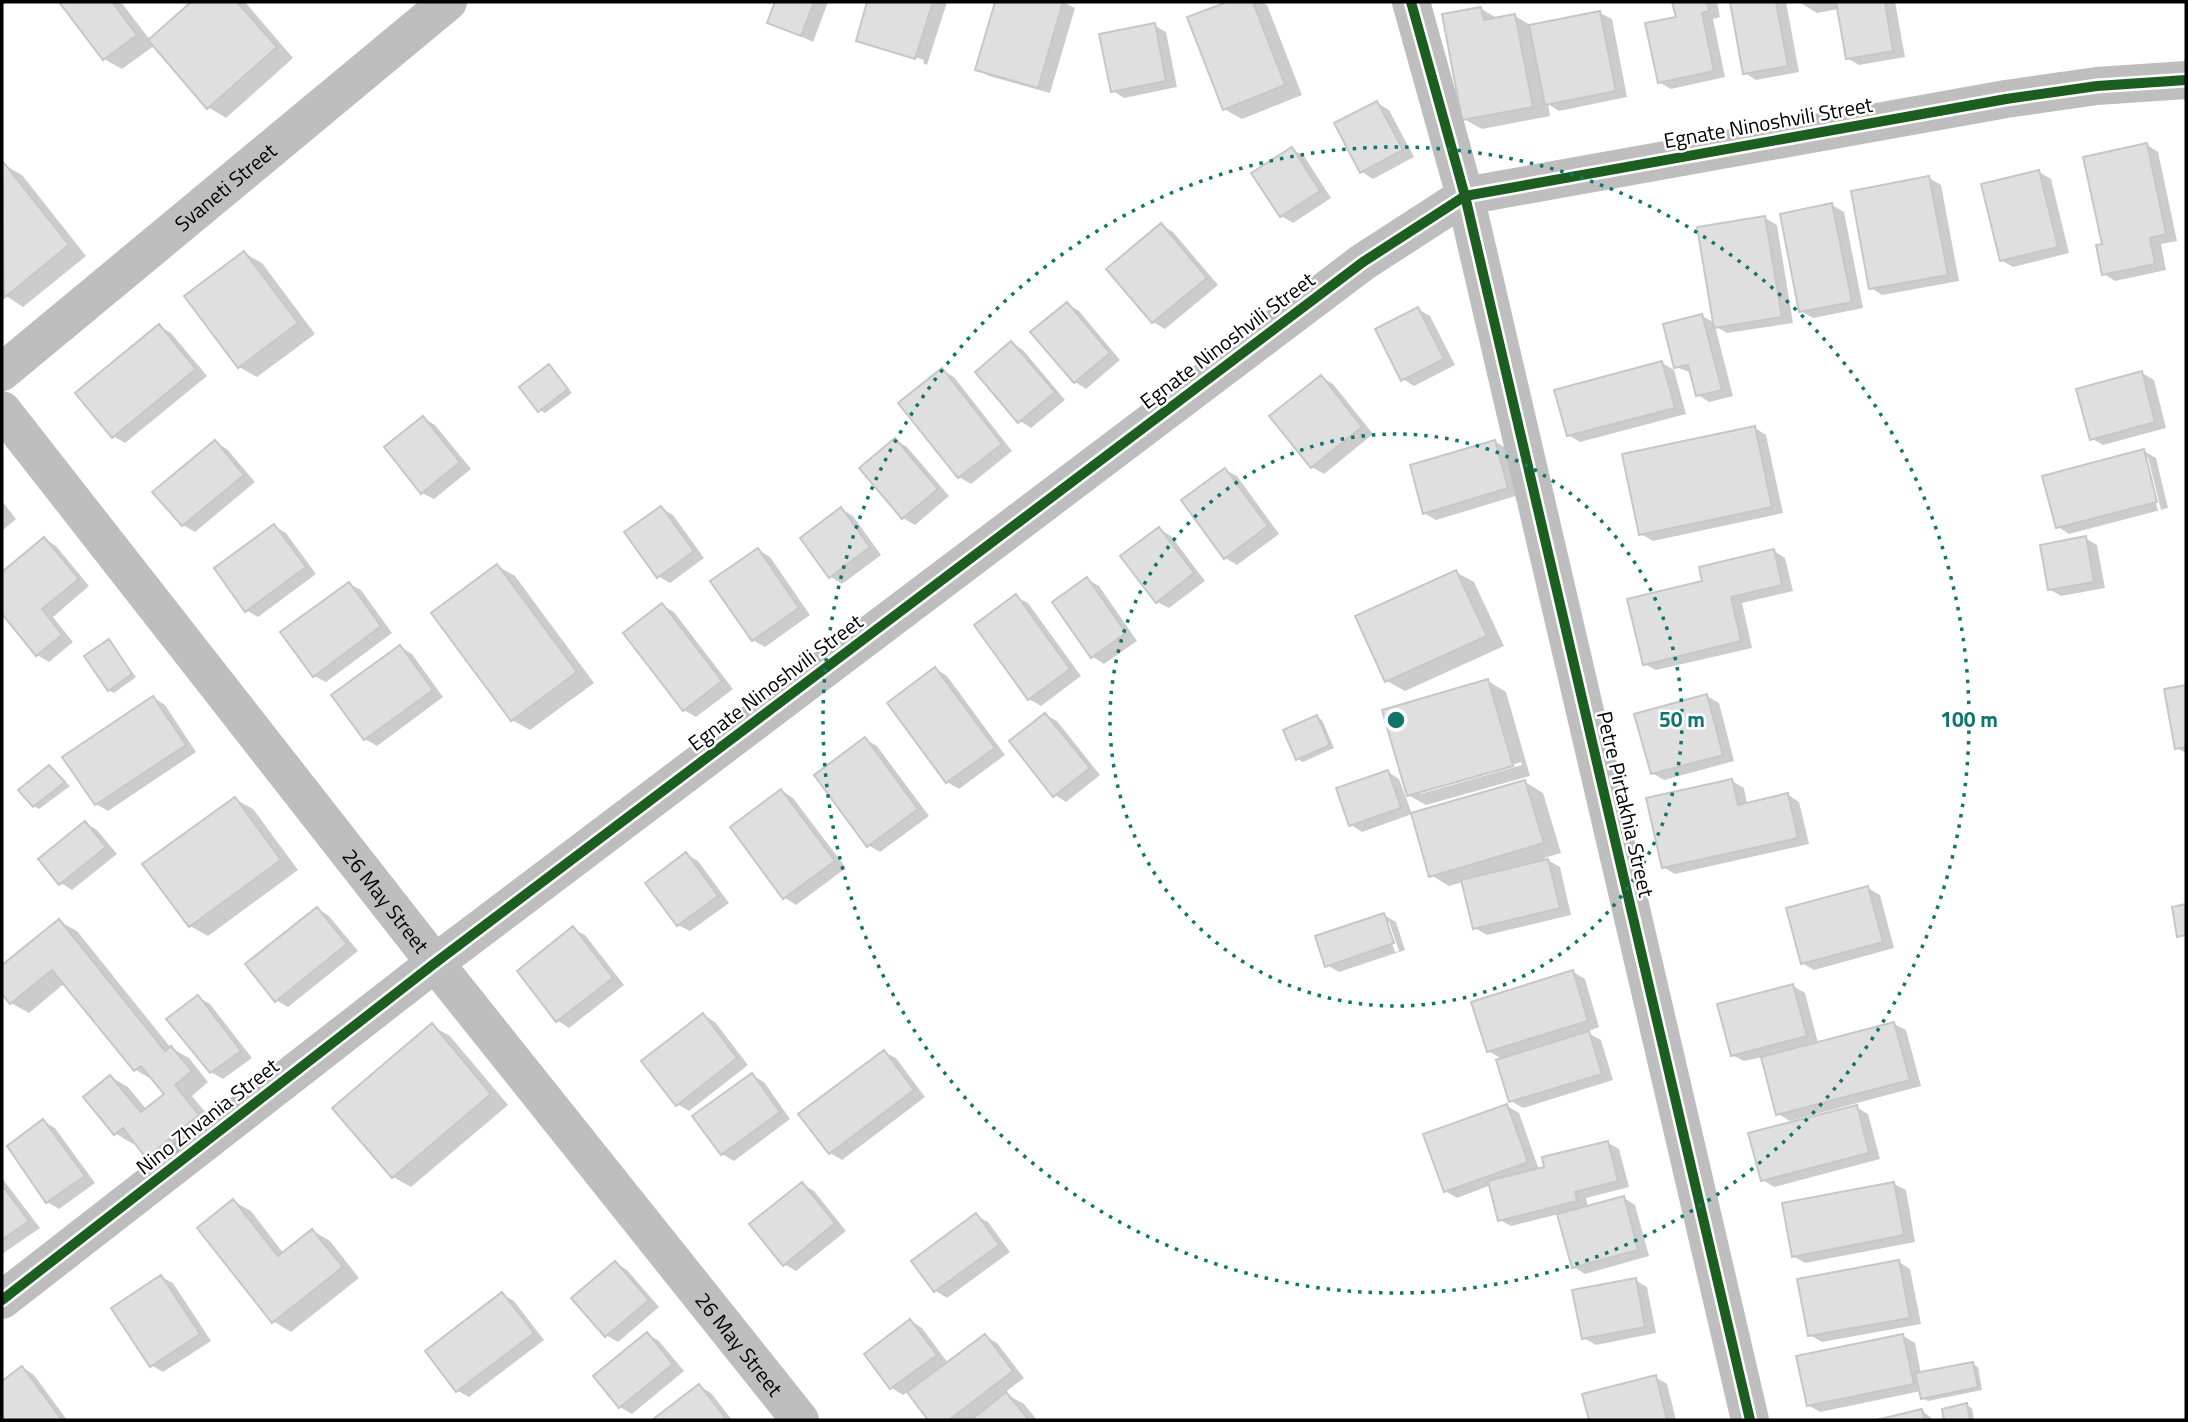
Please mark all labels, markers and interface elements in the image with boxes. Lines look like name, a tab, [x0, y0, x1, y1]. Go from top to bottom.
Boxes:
street label: Egnate Ninoshvili Street	[1661, 88, 1876, 156]
street label: Svaneti Street	[167, 134, 284, 239]
street label: Egnate Ninoshvili Street	[1133, 263, 1322, 416]
street label: Egnate Ninoshvili Street	[681, 605, 870, 758]
text: 50 m	[1659, 703, 1705, 735]
text: 100 m	[1940, 703, 1998, 735]
centre of rings	[1384, 708, 1408, 732]
street label: Petre Pirtakhia Street	[1589, 708, 1663, 901]
street label: 26 May Street	[335, 841, 438, 960]
street label: Nino Zhvania Street	[129, 1050, 286, 1182]
street label: 26 May Street	[688, 1285, 791, 1403]

